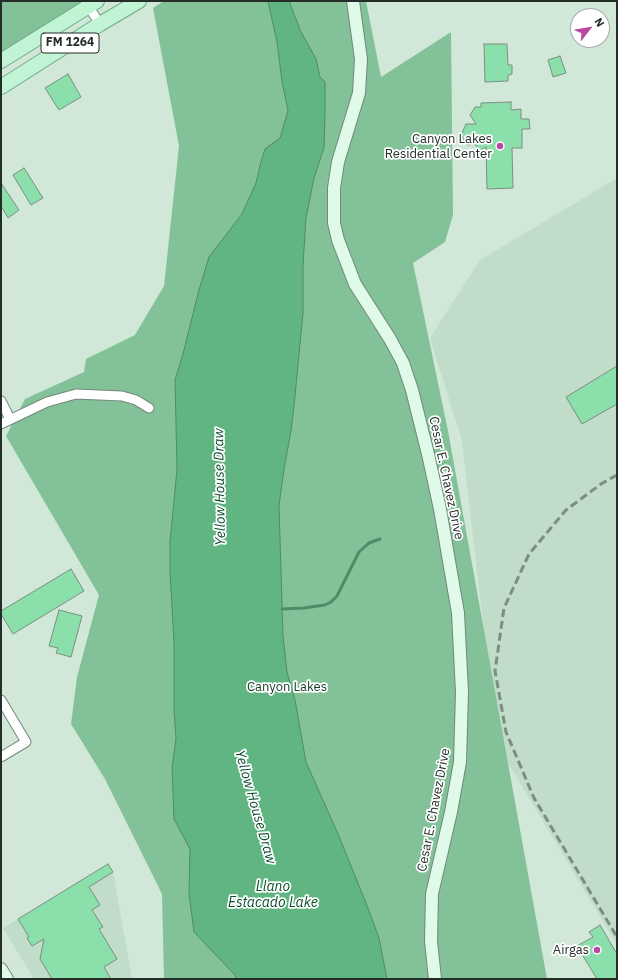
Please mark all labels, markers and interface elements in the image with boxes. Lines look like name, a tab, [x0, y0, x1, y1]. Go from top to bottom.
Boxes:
north arrow	[570, 8, 610, 48]
text: N	[591, 15, 607, 29]
road number: FM 1264	[41, 33, 99, 53]
place label: Canyon Lakes Residential Center	[385, 131, 492, 162]
marker: Canyon Lakes Residential Center	[495, 141, 505, 151]
street label: Cesar E. Chavez Drive	[425, 415, 467, 541]
water label: Yellow House Draw	[211, 428, 229, 546]
park label: Canyon Lakes	[247, 679, 327, 695]
street label: Cesar E. Chavez Drive	[414, 747, 454, 873]
water label: Yellow House Draw	[231, 748, 279, 866]
water label: Llano Estacado Lake	[228, 879, 318, 912]
place label: Airgas	[553, 942, 589, 958]
marker: Airgas	[592, 945, 602, 955]

